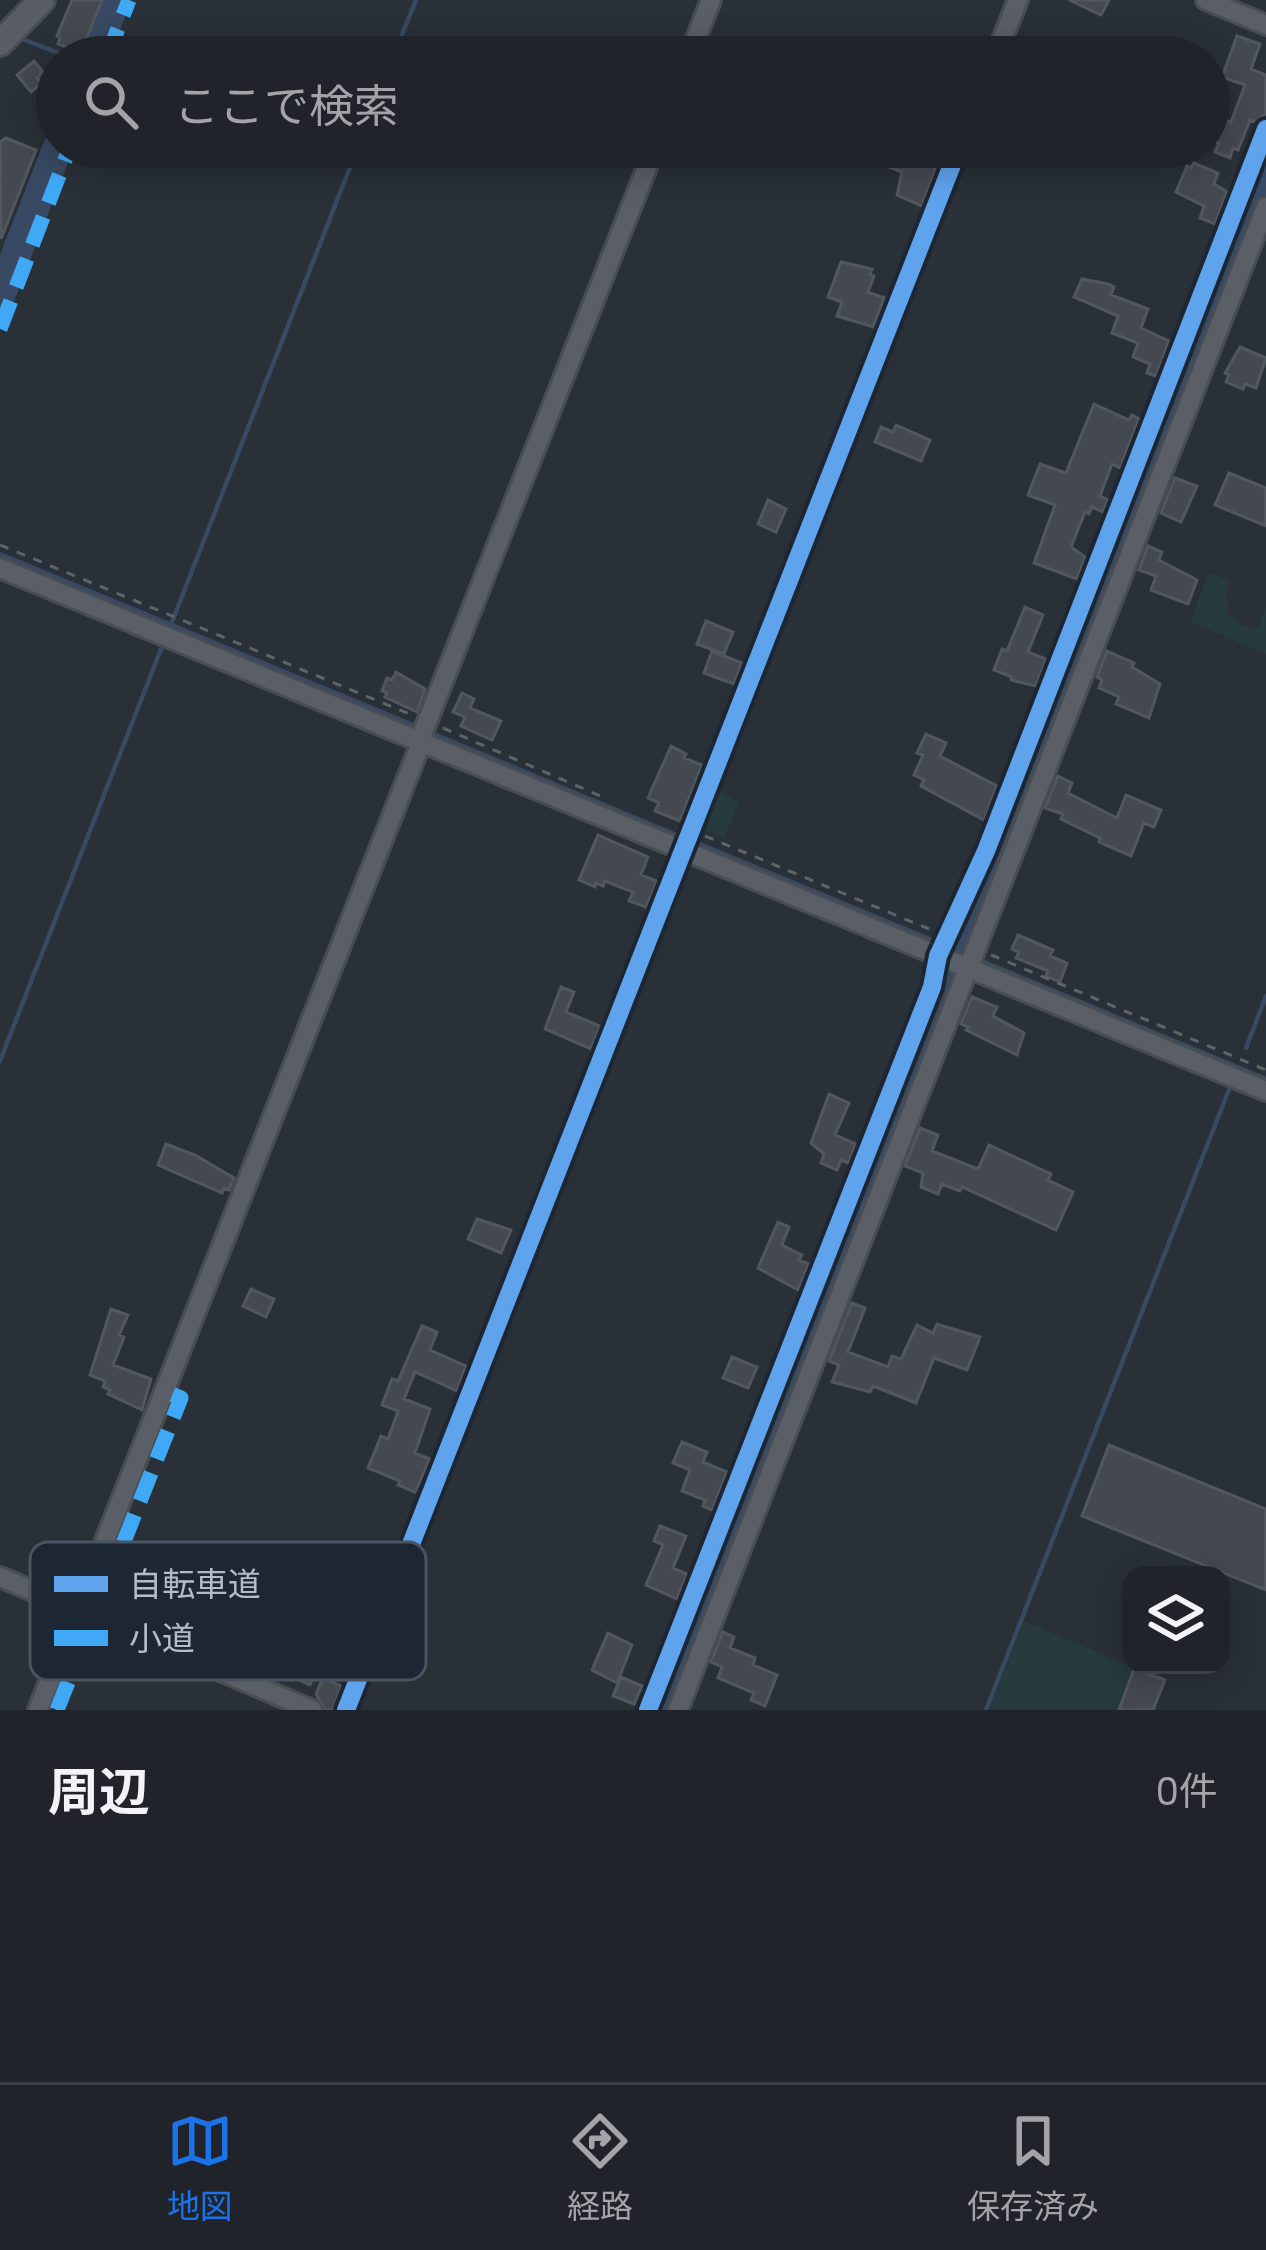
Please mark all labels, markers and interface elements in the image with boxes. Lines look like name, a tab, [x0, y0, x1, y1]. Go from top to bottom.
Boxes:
search box	[36, 36, 1230, 168]
icon: search	[78, 69, 144, 135]
text: ここで検索	[174, 77, 399, 131]
legend	[30, 1542, 426, 1680]
text: 自転車道	[129, 1563, 261, 1603]
map controls	[1122, 1566, 1230, 1674]
button: layers	[1122, 1566, 1230, 1674]
text: 小道	[129, 1617, 195, 1657]
text: 周辺	[48, 1759, 150, 1820]
text: 0件	[1155, 1766, 1218, 1813]
tab: 地図	[167, 2108, 233, 2228]
tab: 経路	[567, 2108, 633, 2228]
tab: 保存済み	[967, 2108, 1099, 2228]

